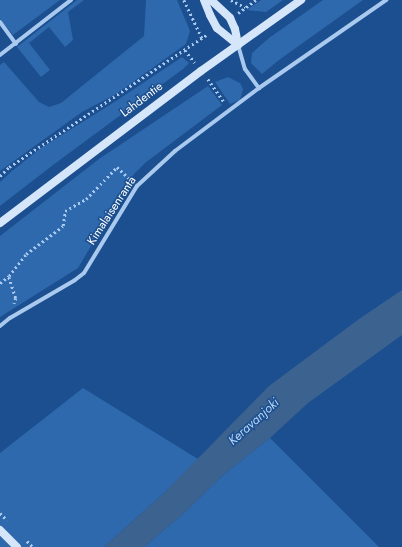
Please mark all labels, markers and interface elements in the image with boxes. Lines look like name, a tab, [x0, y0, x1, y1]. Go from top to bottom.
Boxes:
street label: Lahdentie	[118, 80, 166, 120]
street label: Kimalaisenranta	[84, 174, 140, 248]
water label: Keravanjoki	[225, 395, 283, 449]

